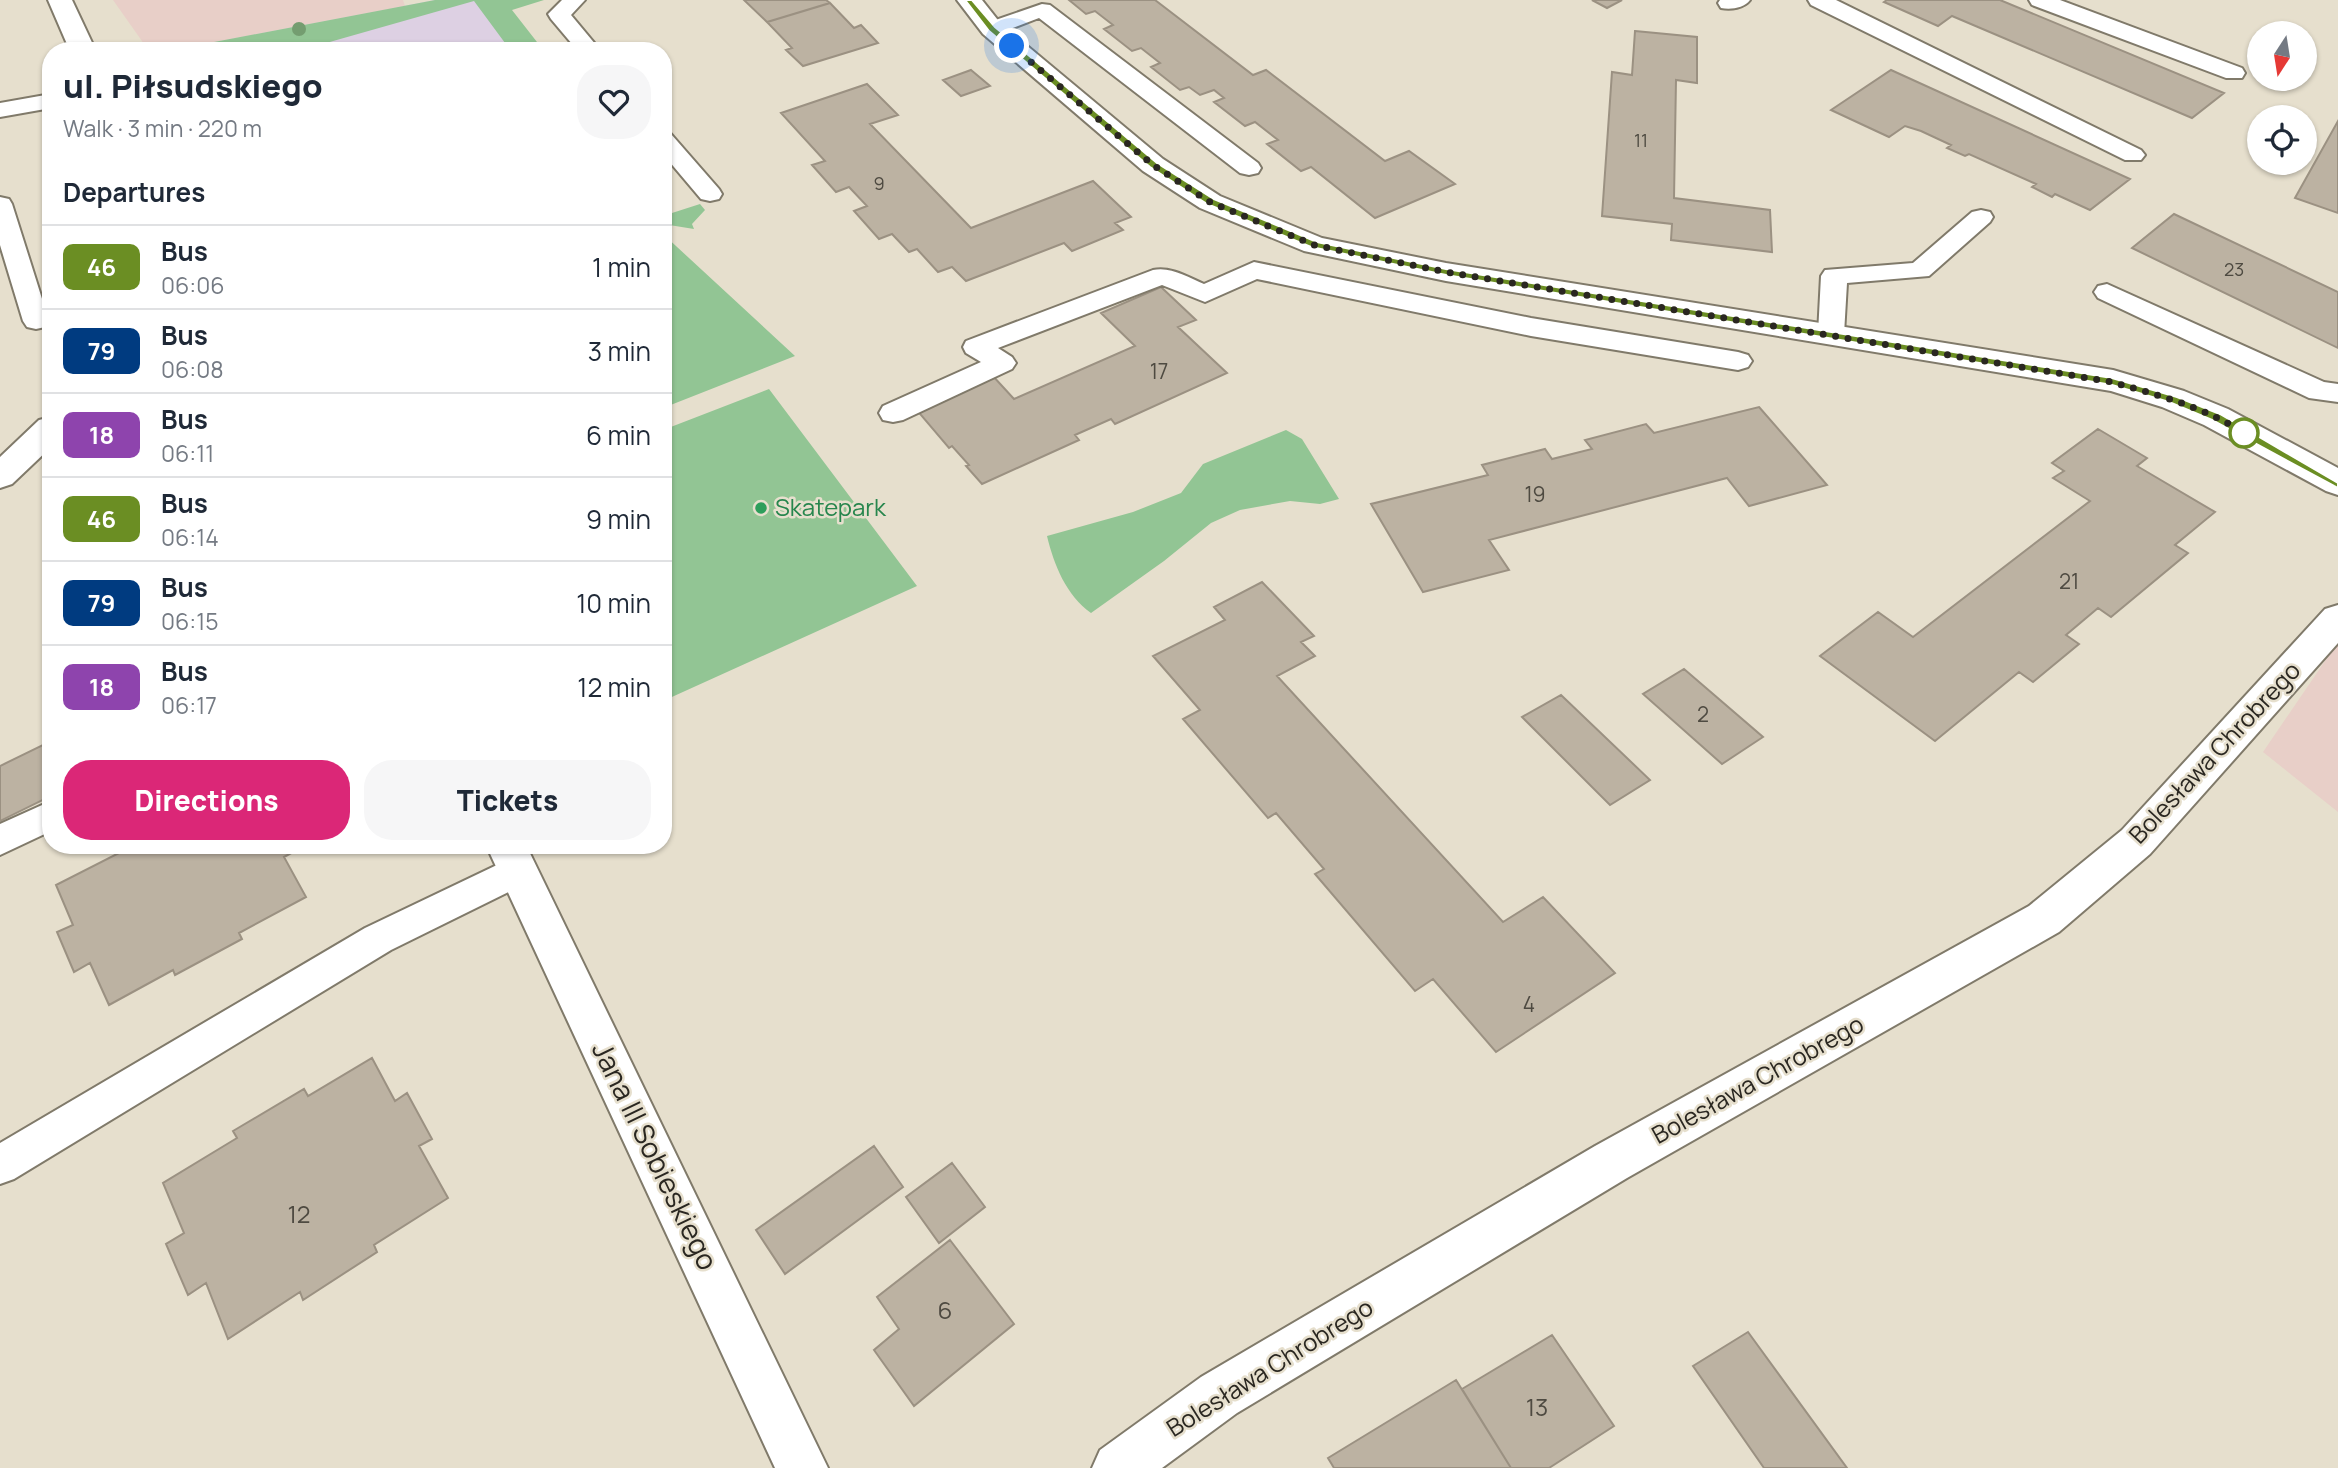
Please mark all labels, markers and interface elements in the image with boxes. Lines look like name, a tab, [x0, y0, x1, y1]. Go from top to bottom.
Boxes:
north arrow	[2247, 21, 2317, 91]
map controls	[2247, 21, 2317, 175]
your location	[994, 28, 1029, 63]
text: ul. Piłsudskiego	[63, 63, 323, 108]
button: heart	[577, 65, 651, 139]
button: locate	[2247, 105, 2317, 175]
text: Walk · 3 min · 220 m	[63, 112, 262, 144]
house number: 11	[1634, 128, 1648, 152]
house number: 9	[873, 171, 885, 195]
text: Departures	[63, 174, 205, 210]
text: Bus	[161, 233, 208, 269]
text: 1 min	[592, 249, 651, 285]
text: 46	[87, 250, 116, 283]
house number: 23	[2224, 257, 2244, 281]
text: 06:06	[161, 269, 224, 301]
text: Bus	[161, 317, 208, 353]
text: 3 min	[588, 333, 651, 369]
text: 79	[88, 334, 115, 367]
text: 06:08	[161, 353, 224, 385]
house number: 17	[1150, 357, 1168, 385]
text: Bus	[161, 401, 208, 437]
text: 6 min	[586, 417, 651, 453]
text: 18	[89, 418, 114, 451]
unlabelled marker	[2229, 418, 2259, 448]
text: 06:11	[161, 437, 214, 469]
house number: 19	[1524, 480, 1546, 508]
text: Bus	[161, 485, 208, 521]
place label: Skatepark	[775, 490, 887, 523]
marker: Skatepark	[753, 500, 769, 516]
text: 9 min	[586, 501, 651, 537]
text: 46	[87, 502, 116, 535]
text: 06:14	[161, 521, 219, 553]
house number: 21	[2059, 567, 2079, 595]
text: Bus	[161, 569, 208, 605]
text: 10 min	[576, 585, 651, 621]
text: 79	[88, 586, 115, 619]
text: 06:15	[161, 605, 218, 637]
text: Bus	[161, 653, 208, 689]
street label: Bolesława Chrobrego	[2121, 654, 2307, 850]
text: 12 min	[577, 669, 651, 705]
text: 18	[89, 670, 114, 703]
text: 06:17	[161, 689, 217, 721]
house number: 2	[1697, 700, 1709, 728]
button: Directions	[63, 760, 350, 840]
button: Tickets	[364, 760, 651, 840]
house number: 4	[1523, 990, 1535, 1018]
street label: Bolesława Chrobrego	[1645, 1007, 1869, 1151]
street label: Jana III Sobieskiego	[584, 1035, 728, 1276]
house number: 12	[287, 1197, 311, 1230]
street label: Bolesława Chrobrego	[1160, 1290, 1379, 1444]
house number: 6	[938, 1293, 952, 1326]
house number: 13	[1526, 1390, 1548, 1423]

